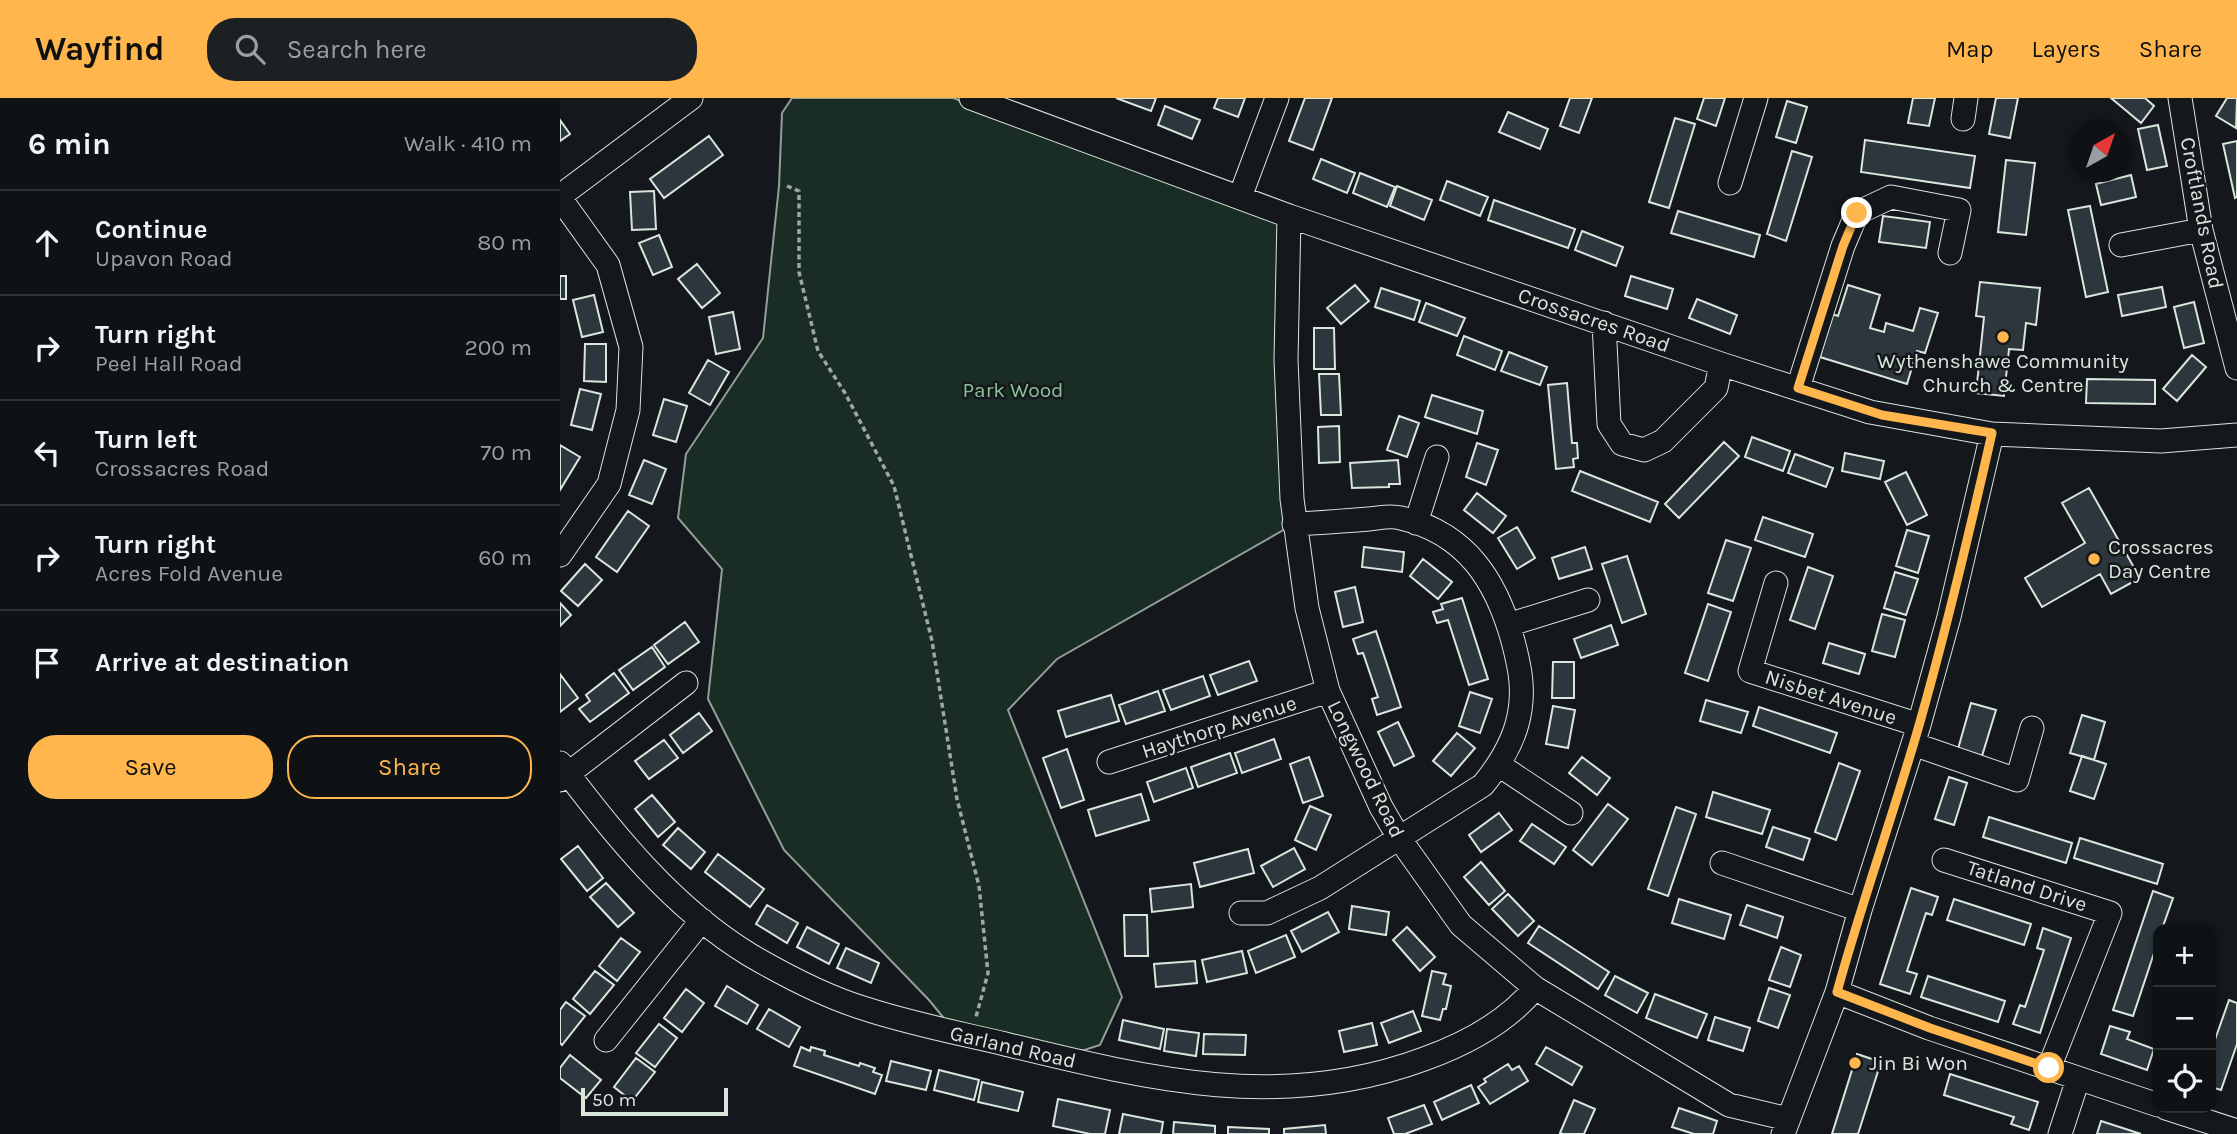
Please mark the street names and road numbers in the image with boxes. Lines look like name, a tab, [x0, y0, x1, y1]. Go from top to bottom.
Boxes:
street label: Croftlands Road	[2176, 135, 2228, 291]
street label: Crossacres Road	[1515, 283, 1673, 357]
street label: Nisbet Avenue	[1762, 664, 1900, 730]
street label: Haythorp Avenue	[1139, 691, 1299, 763]
street label: Longwood Road	[1322, 696, 1410, 842]
street label: Tatland Drive	[1964, 855, 2090, 917]
street label: Garland Road	[948, 1021, 1078, 1073]

